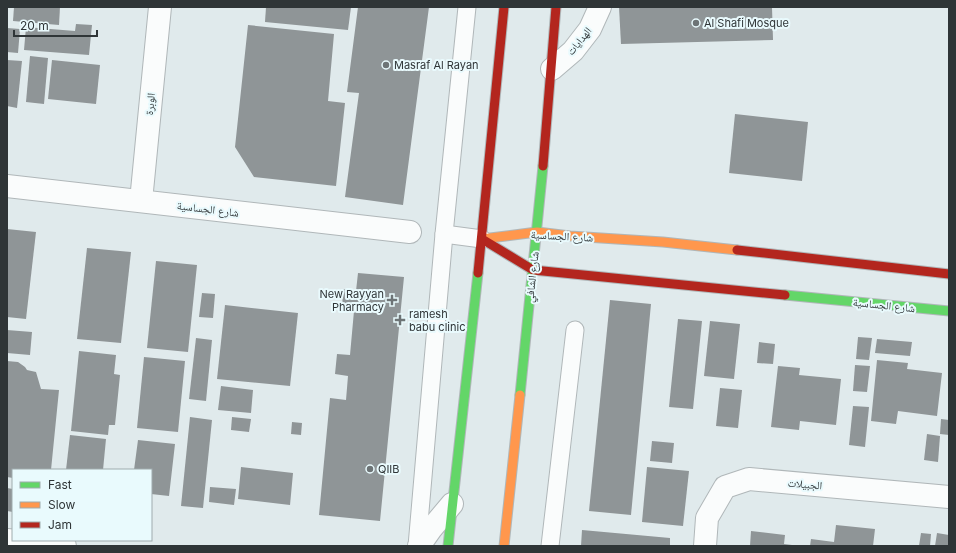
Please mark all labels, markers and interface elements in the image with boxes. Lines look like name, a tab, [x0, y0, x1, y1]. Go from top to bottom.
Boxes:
scale bar	[14, 12, 97, 38]
place label: Al Shafi Mosque	[704, 16, 789, 30]
text: 20 m	[20, 18, 49, 33]
marker: Al Shafi Mosque	[691, 18, 701, 28]
street label: الهدايات	[563, 24, 595, 58]
place label: Masraf Al Rayan	[394, 58, 479, 72]
marker: Masraf Al Rayan	[381, 60, 391, 70]
street label: الوبرة	[142, 92, 158, 116]
street label: شارع الجساسية	[176, 198, 240, 220]
street label: شارع الجساسية	[530, 227, 594, 245]
street label: شارع الشافي	[522, 251, 543, 303]
place label: New Rayyan Pharmacy	[319, 287, 384, 314]
marker: New Rayyan Pharmacy	[387, 295, 397, 305]
street label: شارع الجساسية	[852, 295, 916, 315]
place label: ramesh babu clinic	[409, 307, 465, 334]
marker: ramesh babu clinic	[394, 314, 406, 326]
place label: QIIB	[378, 462, 400, 476]
marker: QIIB	[365, 464, 375, 474]
legend	[12, 469, 152, 541]
street label: الجبيلات	[787, 476, 823, 492]
text: Fast	[48, 477, 72, 492]
text: Slow	[48, 497, 76, 512]
text: Jam	[48, 517, 72, 532]

